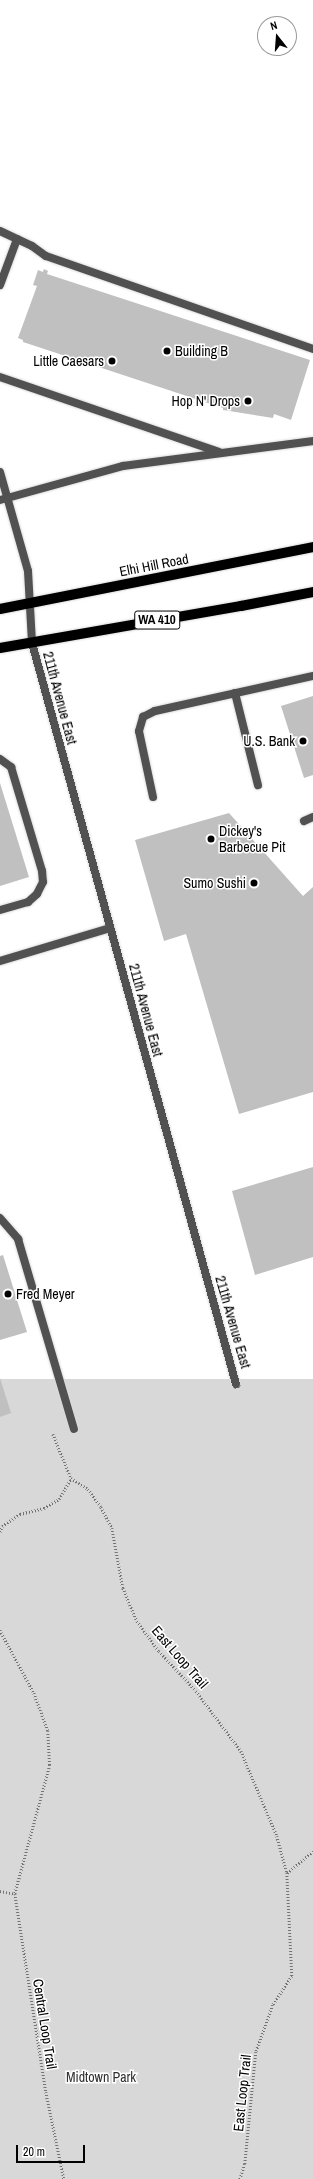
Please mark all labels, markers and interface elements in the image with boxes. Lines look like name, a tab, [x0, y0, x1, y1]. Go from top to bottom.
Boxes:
north arrow	[257, 16, 297, 56]
text: N	[269, 18, 279, 33]
place label: Building B	[175, 343, 228, 359]
marker: Building B	[162, 346, 172, 356]
place label: Little Caesars	[33, 353, 104, 369]
marker: Little Caesars	[107, 356, 117, 366]
place label: Hop N' Drops	[171, 393, 240, 409]
marker: Hop N' Drops	[243, 396, 253, 406]
street label: Elhi Hill Road	[118, 550, 190, 580]
road number: WA 410	[134, 609, 180, 631]
street label: 211th Avenue East	[39, 649, 81, 747]
place label: U.S. Bank	[243, 733, 295, 749]
marker: U.S. Bank	[298, 736, 308, 746]
place label: Dickey's Barbecue Pit	[219, 823, 285, 856]
marker: Dickey's Barbecue Pit	[206, 834, 216, 844]
place label: Sumo Sushi	[183, 875, 246, 891]
marker: Sumo Sushi	[249, 878, 259, 888]
street label: 211th Avenue East	[125, 961, 167, 1059]
street label: 211th Avenue East	[212, 1274, 254, 1370]
place label: Fred Meyer	[16, 1286, 75, 1302]
marker: Fred Meyer	[3, 1289, 13, 1299]
street label: East Loop Trail	[148, 1622, 212, 1692]
street label: Central Loop Trail	[30, 1978, 60, 2070]
street label: East Loop Trail	[230, 2054, 254, 2132]
park label: Midtown Park	[66, 2069, 136, 2085]
scale bar	[18, 2137, 87, 2163]
text: 20 m	[23, 2144, 45, 2160]

